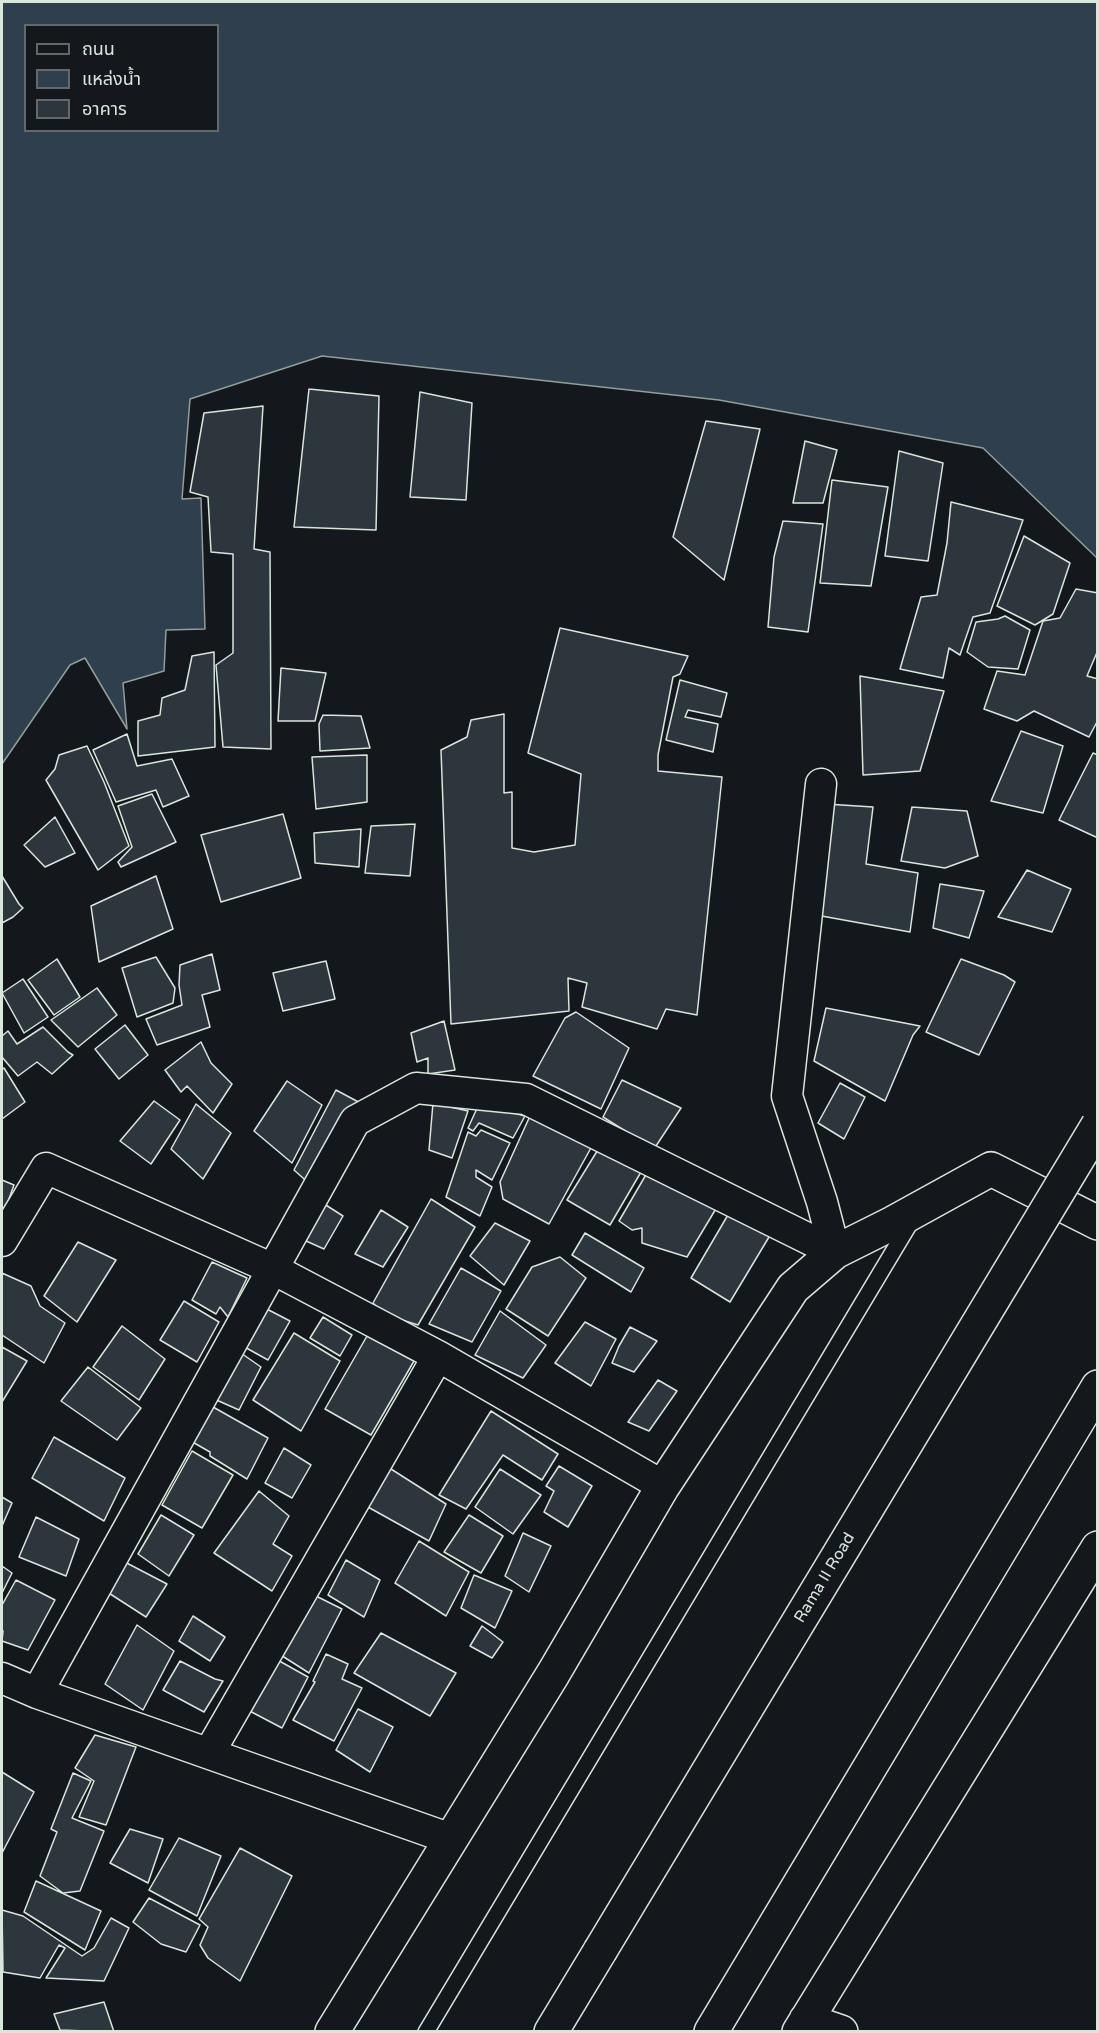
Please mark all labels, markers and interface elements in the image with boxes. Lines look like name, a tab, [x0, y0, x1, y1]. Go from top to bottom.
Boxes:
legend	[24, 24, 219, 132]
text: ถนน	[82, 38, 115, 60]
text: แหล่งน้ำ	[82, 68, 141, 90]
text: อาคาร	[82, 98, 127, 120]
street label: Rama II Road	[791, 1529, 859, 1627]

